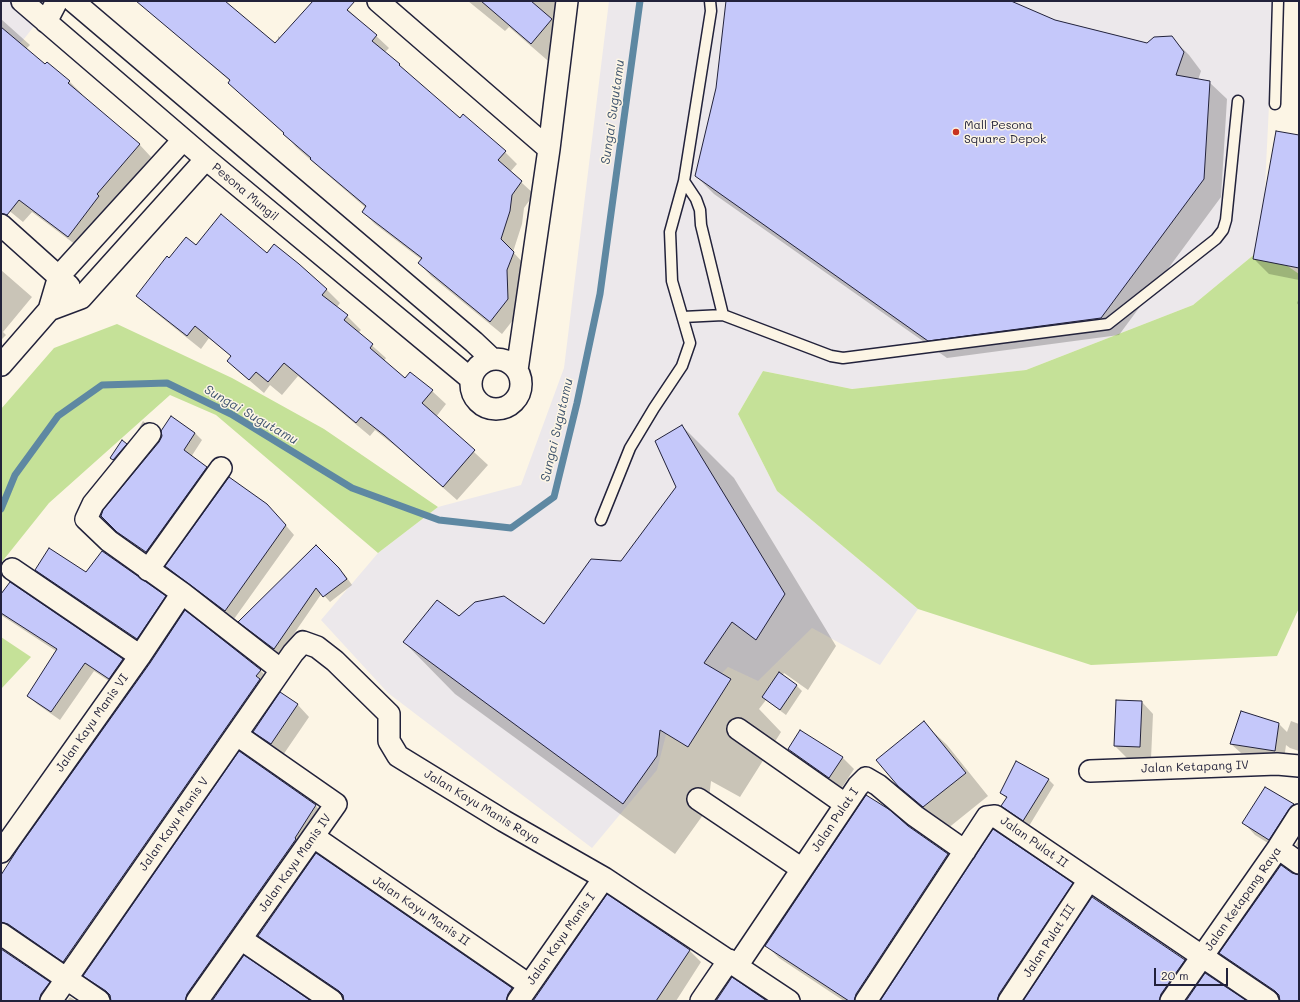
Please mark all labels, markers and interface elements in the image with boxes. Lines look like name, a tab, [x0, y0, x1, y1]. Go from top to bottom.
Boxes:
water label: Sungai Sugutamu	[598, 59, 628, 165]
place label: Mall Pesona Square Depok	[964, 118, 1046, 146]
marker: Mall Pesona Square Depok	[951, 127, 961, 137]
street label: Pesona Mungil	[209, 160, 281, 224]
water label: Sungai Sugutamu	[538, 377, 576, 483]
water label: Sungai Sugutamu	[201, 382, 301, 448]
street label: Jalan Kayu Manis VI	[53, 671, 131, 775]
street label: Jalan Ketapang IV	[1141, 758, 1249, 776]
street label: Jalan Kayu Manis Raya	[422, 767, 542, 847]
street label: Jalan Kayu Manis V	[136, 774, 212, 874]
street label: Jalan Pulat I	[808, 785, 862, 855]
street label: Jalan Kayu Manis IV	[256, 811, 334, 915]
street label: Jalan Pulat II	[997, 813, 1071, 871]
street label: Jalan Ketapang Raya	[1202, 844, 1284, 954]
street label: Jalan Kayu Manis II	[370, 873, 472, 949]
street label: Jalan Kayu Manis I	[524, 890, 598, 988]
street label: Jalan Pulat III	[1020, 902, 1078, 980]
scale bar	[1156, 960, 1230, 986]
text: 20 m	[1161, 967, 1189, 983]

